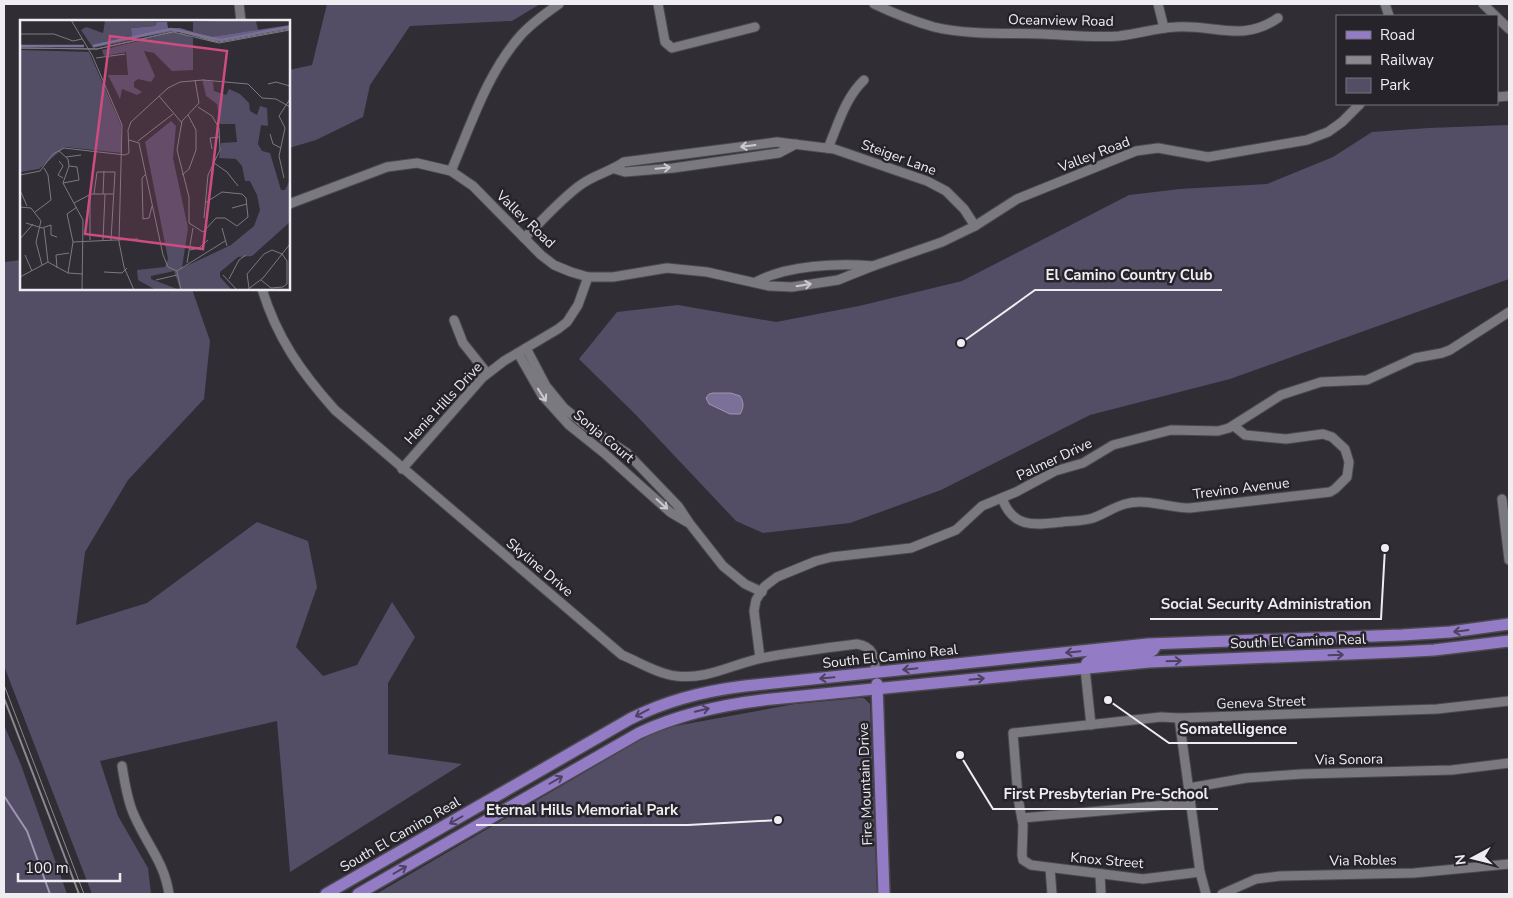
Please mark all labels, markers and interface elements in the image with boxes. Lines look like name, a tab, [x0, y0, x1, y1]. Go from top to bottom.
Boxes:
street label: Oceanview Road	[1008, 10, 1114, 31]
legend	[1336, 15, 1498, 105]
inset map	[20, 20, 290, 290]
text: Road	[1380, 25, 1415, 45]
text: Railway	[1380, 50, 1434, 70]
text: Park	[1380, 75, 1410, 95]
street label: Valley Road	[1055, 132, 1133, 177]
street label: Steiger Lane	[859, 135, 939, 180]
one-way arrow	[740, 141, 756, 151]
one-way arrow	[655, 164, 671, 173]
street label: Valley Road	[491, 186, 559, 252]
callout: El Camino Country Club	[1035, 260, 1222, 290]
text: El Camino Country Club	[1046, 265, 1212, 285]
one-way arrow	[795, 280, 811, 290]
street label: Henie Hills Drive	[400, 358, 486, 449]
one-way arrow	[537, 388, 548, 402]
street label: Sonja Court	[569, 405, 638, 467]
street label: Palmer Drive	[1013, 434, 1095, 485]
street label: Trevino Avenue	[1192, 473, 1290, 504]
one-way arrow	[655, 498, 668, 510]
street label: Skyline Drive	[502, 534, 577, 601]
callout: Social Security Administration	[1150, 589, 1381, 619]
text: Social Security Administration	[1161, 594, 1371, 614]
one-way arrow	[1453, 626, 1469, 636]
street label: South El Camino Real	[1230, 630, 1367, 653]
street label: South El Camino Real	[821, 640, 960, 673]
one-way arrow	[1065, 647, 1081, 657]
one-way arrow	[1328, 650, 1344, 659]
one-way arrow	[1166, 656, 1182, 665]
one-way arrow	[902, 664, 918, 674]
one-way arrow	[820, 673, 836, 682]
one-way arrow	[969, 674, 985, 684]
street label: Geneva Street	[1216, 691, 1306, 714]
one-way arrow	[694, 705, 710, 714]
one-way arrow	[635, 708, 650, 718]
callout: Somatelligence	[1169, 713, 1297, 743]
text: Somatelligence	[1179, 719, 1287, 739]
street label: Fire Mountain Drive	[854, 722, 877, 846]
street label: Via Sonora	[1314, 749, 1383, 770]
one-way arrow	[549, 775, 564, 785]
callout: First Presbyterian Pre-School	[993, 779, 1218, 809]
text: First Presbyterian Pre-School	[1004, 784, 1209, 804]
street label: South El Camino Real	[337, 792, 465, 877]
callout: Eternal Hills Memorial Park	[476, 795, 688, 825]
text: Eternal Hills Memorial Park	[486, 800, 679, 820]
one-way arrow	[449, 815, 463, 825]
north arrow	[1448, 833, 1498, 883]
street label: Knox Street	[1070, 848, 1144, 873]
scale bar	[18, 850, 120, 882]
street label: Via Robles	[1328, 850, 1397, 871]
text: N	[1451, 853, 1471, 866]
text: 100 m	[25, 858, 69, 878]
one-way arrow	[393, 864, 407, 874]

